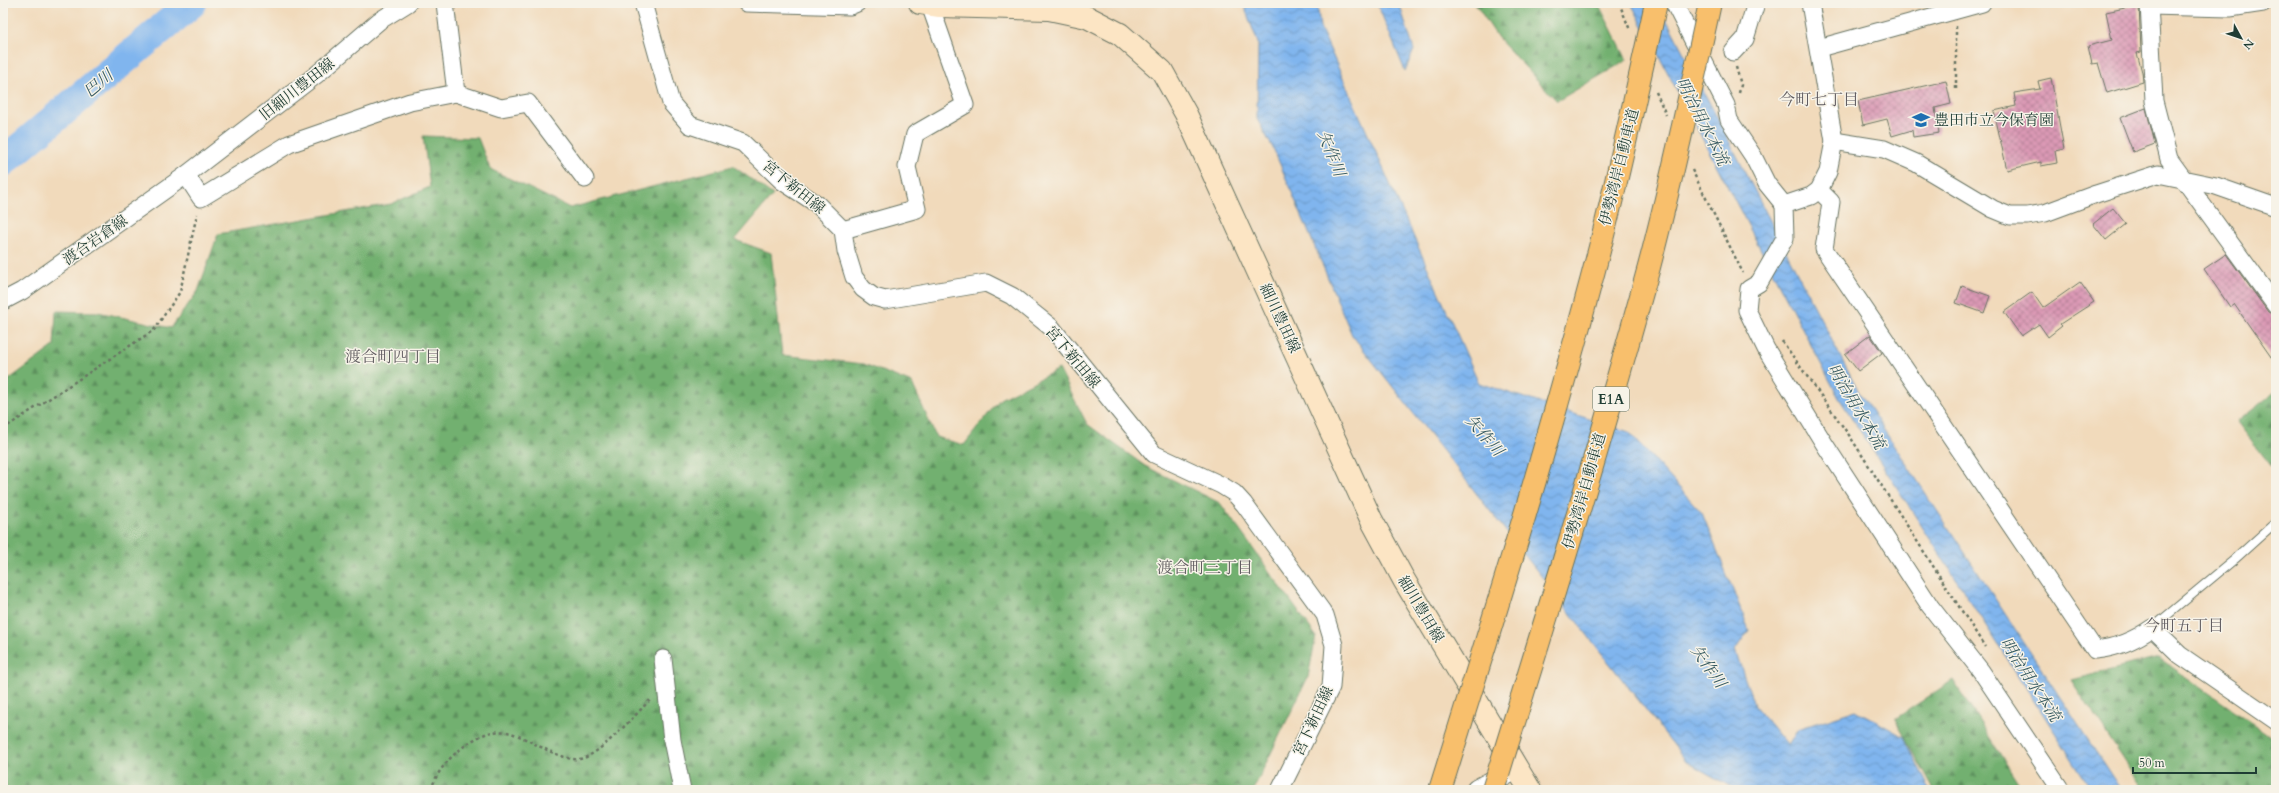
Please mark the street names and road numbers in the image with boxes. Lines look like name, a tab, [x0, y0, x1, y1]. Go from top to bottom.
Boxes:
street label: 旧細川豊田線	[255, 53, 339, 125]
street label: 伊勢湾岸自動車道	[1595, 106, 1643, 228]
street label: 宮下新田線	[759, 156, 829, 218]
street label: 渡合岩倉線	[59, 210, 131, 270]
street label: 細川豊田線	[1255, 280, 1305, 356]
street label: 宮下新田線	[1041, 322, 1105, 392]
road number: E1A	[1593, 387, 1629, 411]
street label: 伊勢湾岸自動車道	[1558, 431, 1610, 551]
street label: 細川豊田線	[1393, 572, 1449, 646]
street label: 宮下新田線	[1288, 683, 1338, 759]

